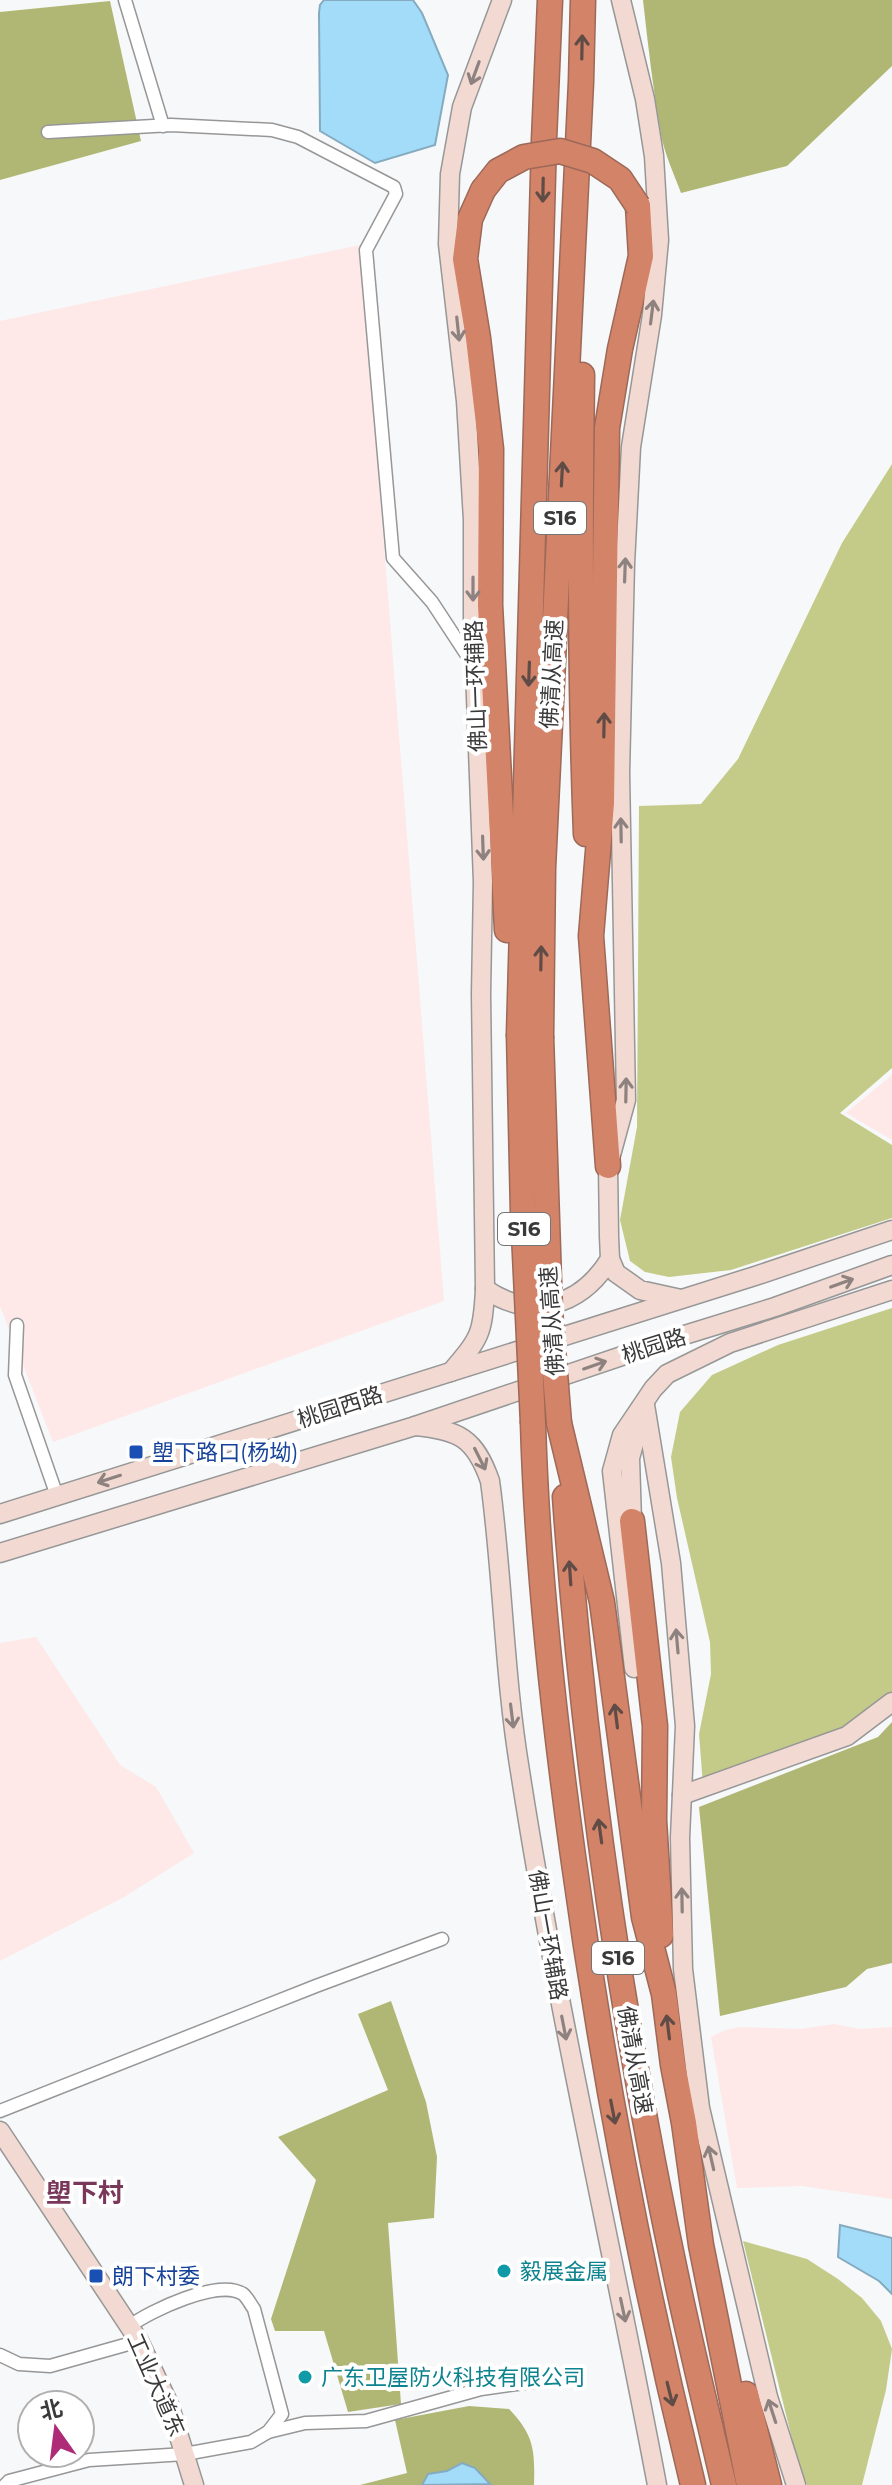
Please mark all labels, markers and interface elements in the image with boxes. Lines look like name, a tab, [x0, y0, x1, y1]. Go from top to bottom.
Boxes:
one-way arrow	[574, 34, 590, 61]
one-way arrow	[467, 60, 481, 85]
one-way arrow	[535, 176, 550, 203]
one-way arrow	[645, 300, 660, 325]
one-way arrow	[450, 315, 465, 342]
one-way arrow	[554, 461, 569, 488]
road number: S16	[534, 502, 586, 534]
one-way arrow	[618, 557, 633, 584]
one-way arrow	[465, 575, 481, 602]
street label: 佛清从高速	[536, 618, 568, 730]
street label: 佛山一环辅路	[460, 620, 492, 752]
one-way arrow	[522, 660, 537, 687]
one-way arrow	[596, 712, 611, 739]
one-way arrow	[614, 817, 629, 844]
one-way arrow	[475, 834, 490, 861]
one-way arrow	[533, 945, 549, 972]
one-way arrow	[618, 1077, 633, 1104]
road number: S16	[498, 1213, 550, 1245]
street label: 佛清从高速	[535, 1265, 569, 1377]
one-way arrow	[829, 1275, 854, 1290]
street label: 桃园路	[618, 1323, 690, 1369]
one-way arrow	[582, 1357, 607, 1372]
street label: 桃园西路	[294, 1381, 386, 1433]
place label: 塱下路口(杨坳)	[152, 1439, 298, 1466]
marker: 塱下路口(杨坳)	[127, 1443, 145, 1461]
one-way arrow	[473, 1447, 489, 1471]
one-way arrow	[97, 1473, 122, 1488]
one-way arrow	[562, 1560, 577, 1587]
one-way arrow	[670, 1628, 685, 1655]
one-way arrow	[505, 1702, 520, 1729]
one-way arrow	[608, 1704, 623, 1729]
one-way arrow	[592, 1819, 607, 1844]
street label: 佛山一环辅路	[523, 1868, 573, 2002]
one-way arrow	[674, 1887, 689, 1914]
road number: S16	[592, 1942, 644, 1974]
street label: 佛清从高速	[612, 2003, 658, 2117]
one-way arrow	[661, 2014, 676, 2041]
one-way arrow	[557, 2015, 572, 2040]
one-way arrow	[606, 2098, 621, 2124]
one-way arrow	[703, 2146, 718, 2171]
district label: 塱下村	[46, 2177, 124, 2209]
place label: 毅展金属	[520, 2258, 608, 2285]
marker: 毅展金属	[495, 2262, 513, 2280]
place label: 朗下村委	[112, 2263, 200, 2290]
marker: 朗下村委	[87, 2267, 105, 2285]
one-way arrow	[616, 2296, 631, 2322]
street label: 工业大道东	[121, 2329, 191, 2441]
place label: 广东卫屋防火科技有限公司	[321, 2364, 585, 2391]
marker: 广东卫屋防火科技有限公司	[296, 2368, 314, 2386]
one-way arrow	[664, 2380, 679, 2406]
north arrow	[16, 2389, 96, 2469]
text: 北	[37, 2394, 65, 2426]
one-way arrow	[764, 2398, 779, 2424]

